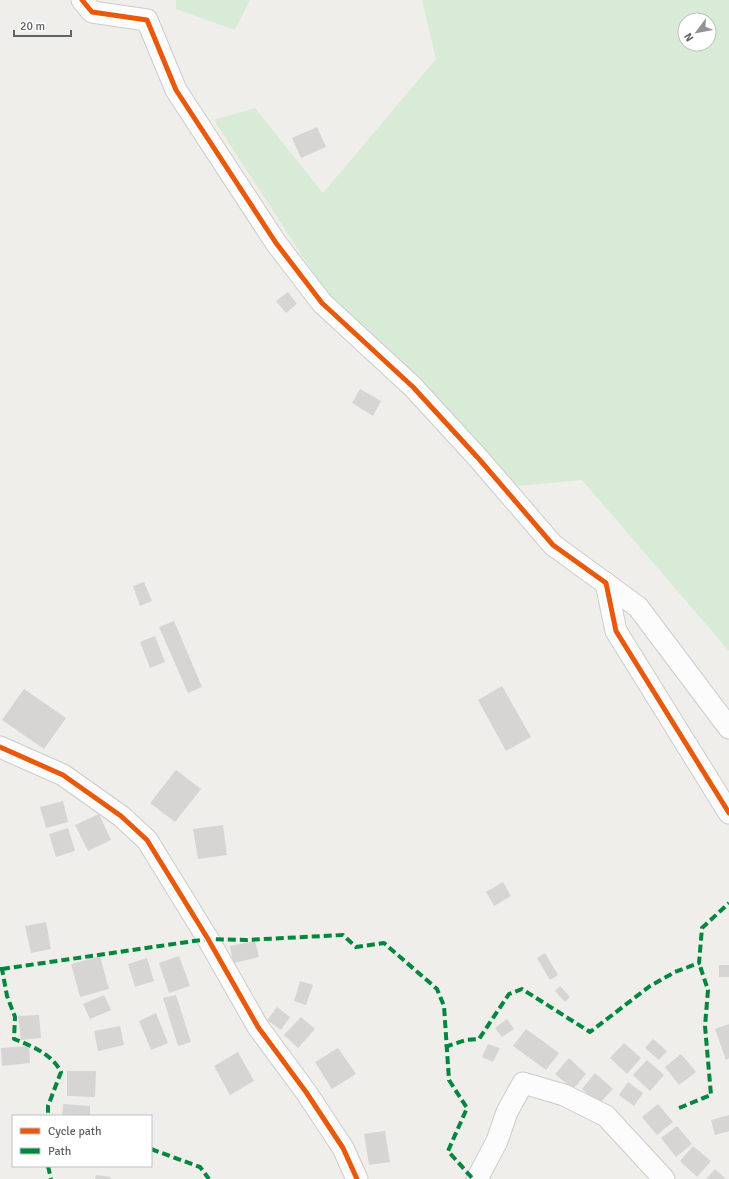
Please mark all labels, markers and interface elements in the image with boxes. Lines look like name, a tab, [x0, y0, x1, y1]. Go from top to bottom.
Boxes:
scale bar	[14, 12, 71, 38]
north arrow	[677, 12, 717, 52]
text: 20 m	[20, 19, 45, 34]
text: N	[681, 30, 696, 44]
legend	[12, 1115, 152, 1167]
text: Cycle path	[48, 1124, 101, 1139]
text: Path	[48, 1144, 71, 1159]

